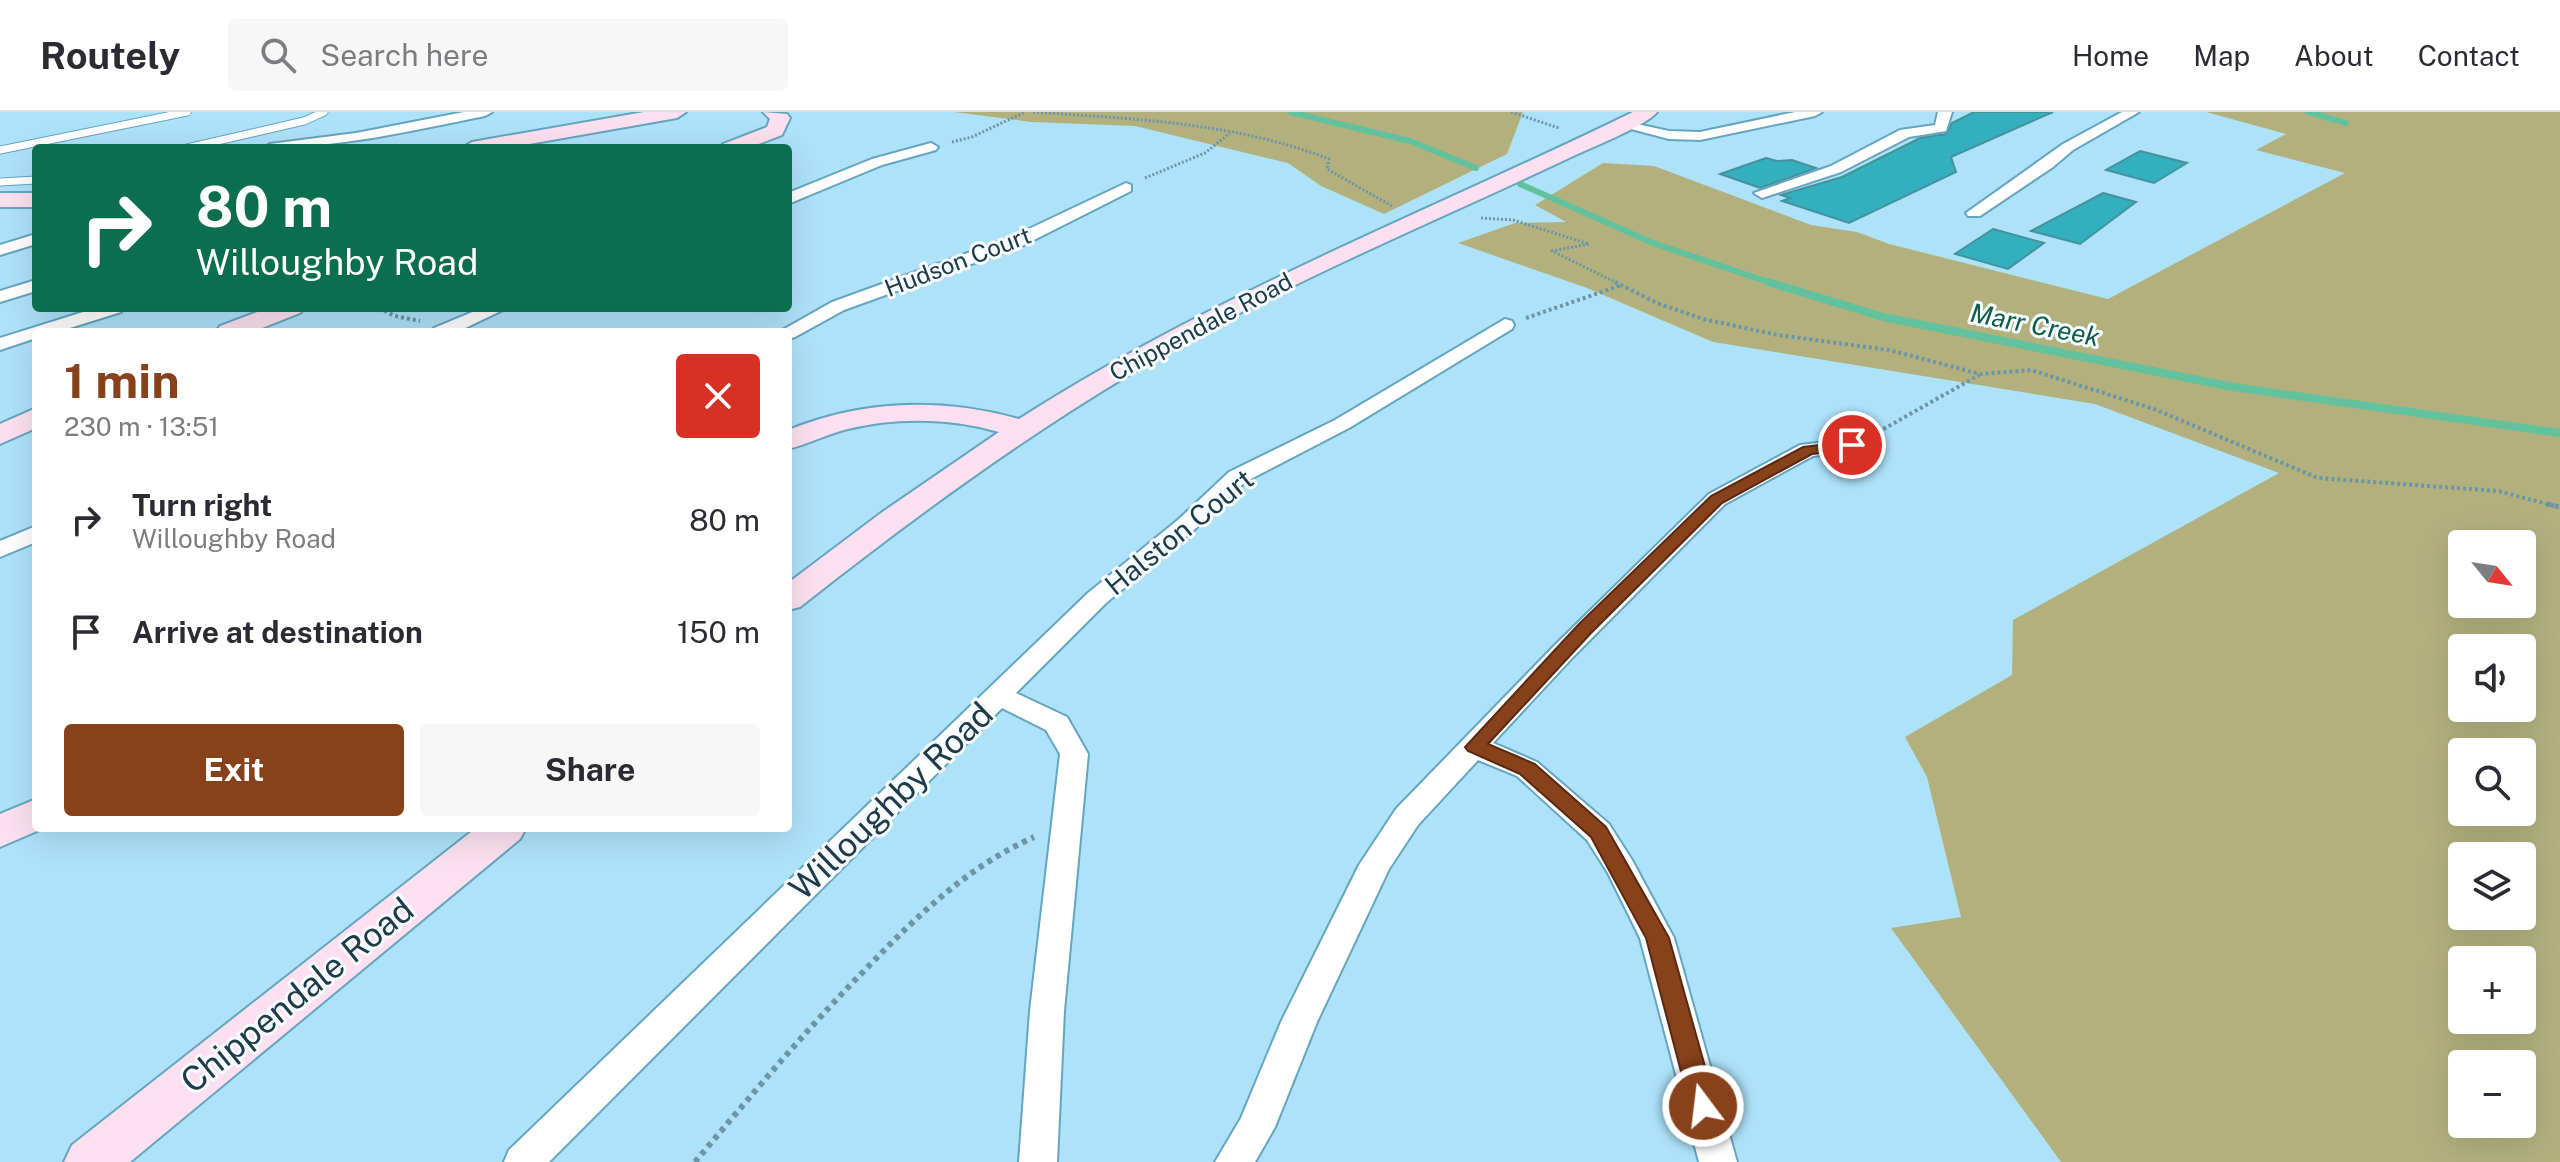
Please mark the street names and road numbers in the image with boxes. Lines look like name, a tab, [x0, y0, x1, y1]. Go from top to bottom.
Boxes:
street label: Hudson Court	[880, 220, 1035, 302]
street label: Chippendale Road	[1104, 266, 1297, 386]
street label: Halston Court	[1098, 462, 1259, 601]
street label: Willoughby Road	[781, 694, 1001, 908]
street label: Chippendale Road	[173, 889, 421, 1101]

